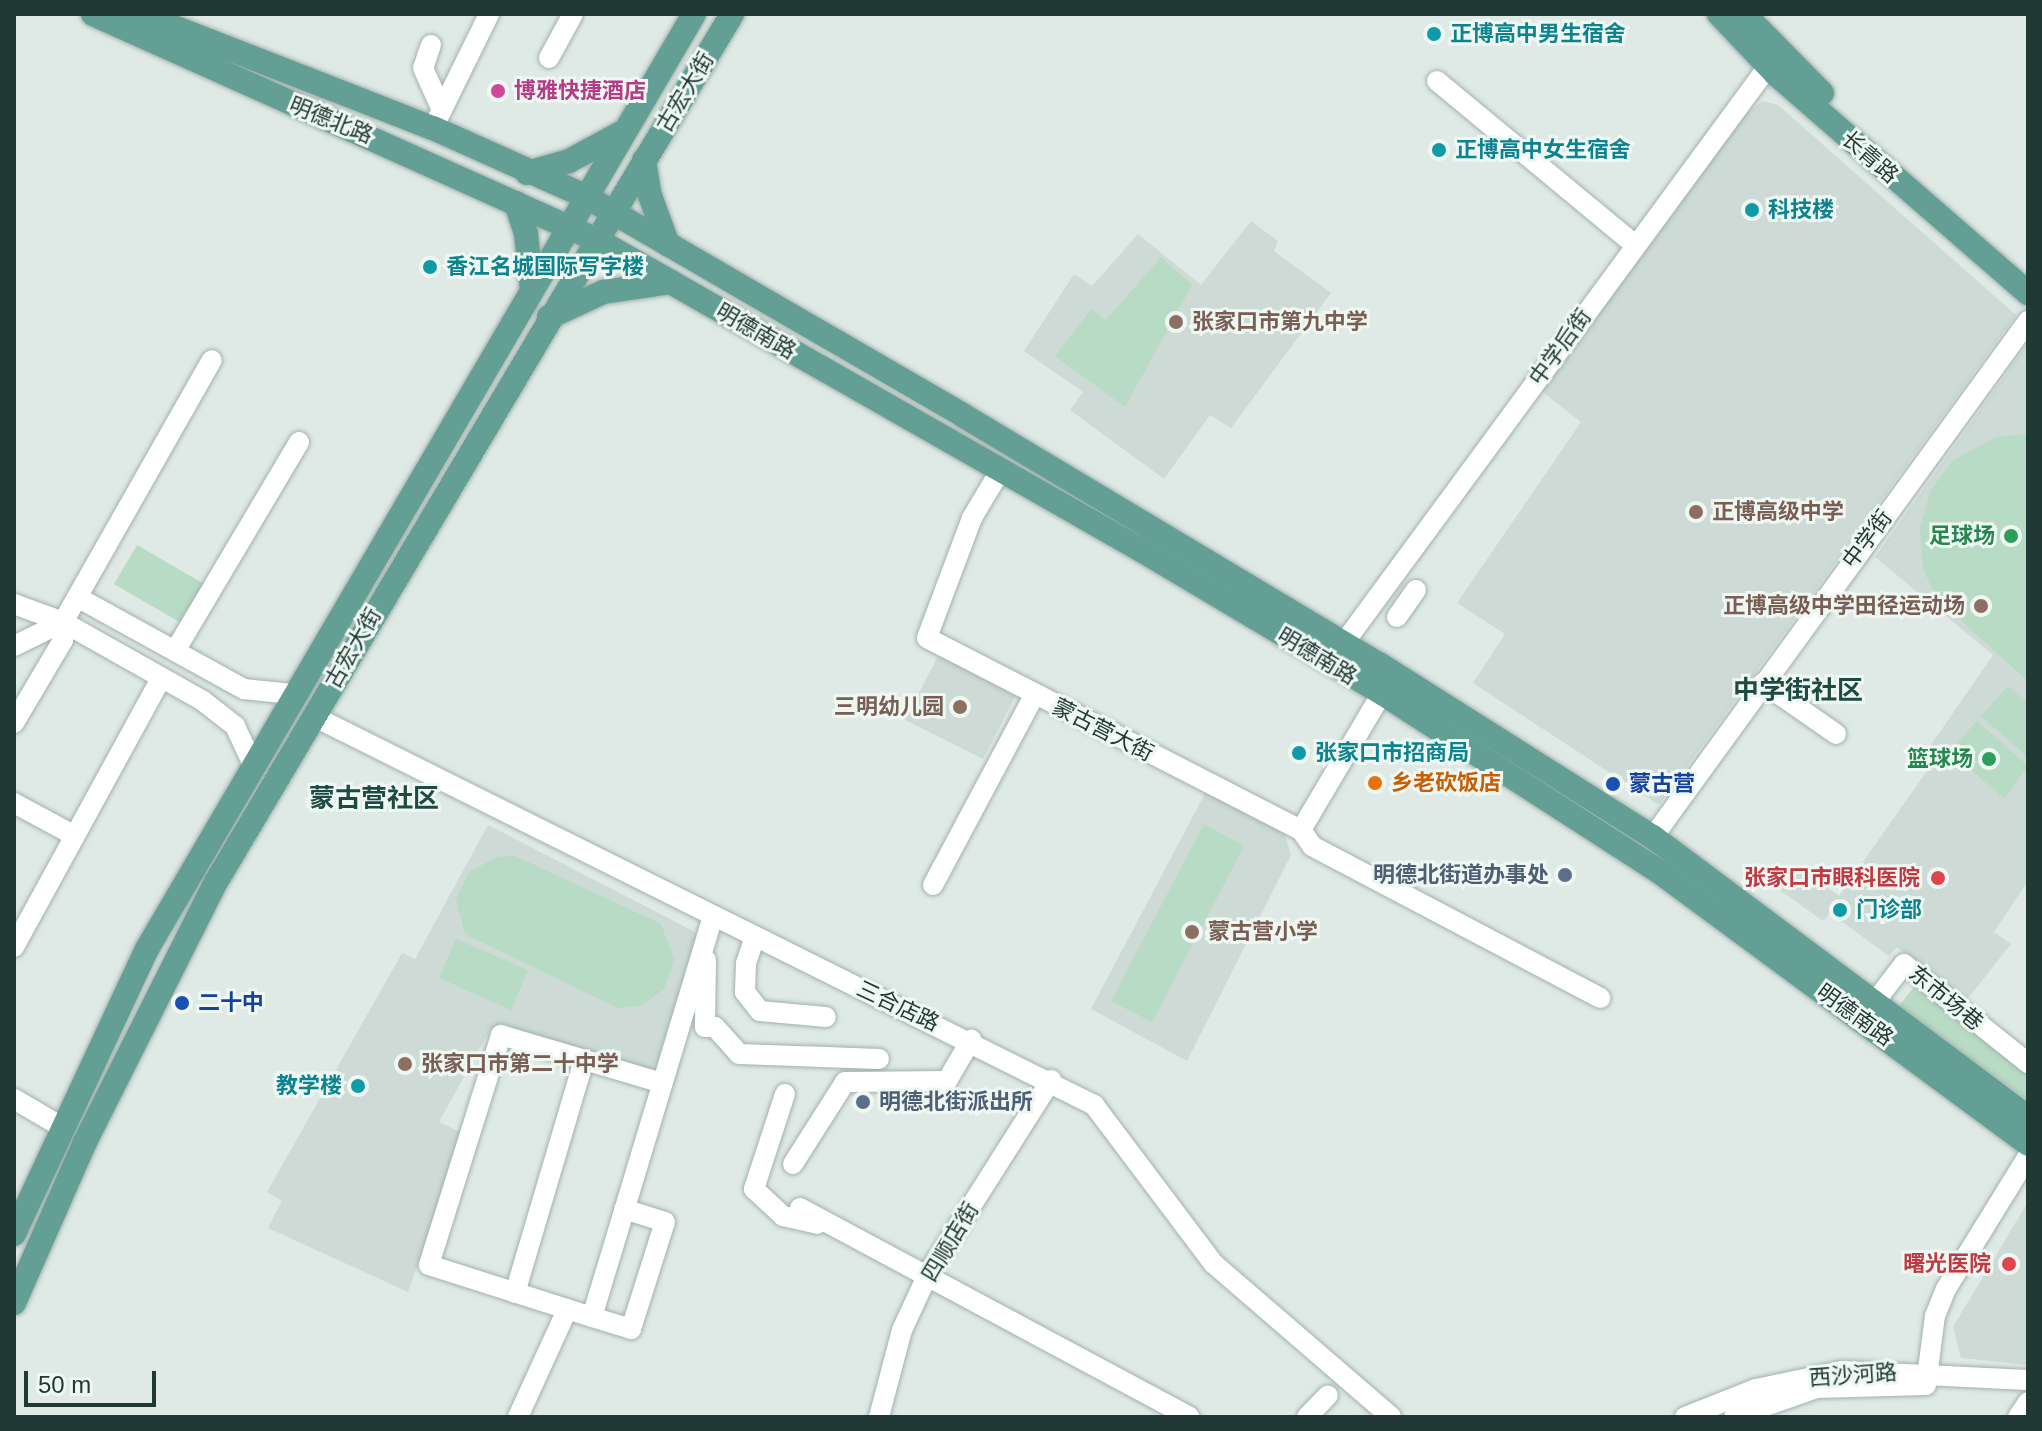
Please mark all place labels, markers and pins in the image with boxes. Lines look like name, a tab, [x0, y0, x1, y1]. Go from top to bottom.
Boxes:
place label: 正博高中男生宿舍	[1450, 21, 1626, 47]
marker: 正博高中男生宿舍	[1425, 25, 1443, 43]
place label: 博雅快捷酒店	[514, 78, 646, 104]
marker: 博雅快捷酒店	[489, 82, 507, 100]
place label: 正博高中女生宿舍	[1455, 137, 1631, 163]
marker: 正博高中女生宿舍	[1430, 141, 1448, 159]
place label: 科技楼	[1768, 197, 1834, 223]
marker: 科技楼	[1743, 201, 1761, 219]
place label: 香江名城国际写字楼	[446, 254, 644, 280]
marker: 香江名城国际写字楼	[421, 258, 439, 276]
place label: 张家口市第九中学	[1192, 309, 1368, 335]
marker: 张家口市第九中学	[1167, 313, 1185, 331]
place label: 正博高级中学	[1712, 499, 1844, 525]
marker: 正博高级中学	[1687, 503, 1705, 521]
place label: 足球场	[1929, 523, 1995, 549]
marker: 足球场	[2002, 527, 2020, 545]
place label: 正博高级中学田径运动场	[1723, 593, 1965, 619]
marker: 正博高级中学田径运动场	[1972, 597, 1990, 615]
place label: 三明幼儿园	[834, 694, 944, 720]
marker: 三明幼儿园	[951, 698, 969, 716]
place label: 张家口市招商局	[1315, 740, 1469, 766]
marker: 张家口市招商局	[1290, 744, 1308, 762]
place label: 篮球场	[1907, 746, 1973, 772]
marker: 篮球场	[1980, 750, 1998, 768]
place label: 乡老砍饭店	[1391, 770, 1501, 796]
place label: 蒙古营	[1629, 771, 1695, 797]
marker: 乡老砍饭店	[1366, 774, 1384, 792]
marker: 蒙古营	[1604, 775, 1622, 793]
place label: 明德北街道办事处	[1373, 862, 1549, 888]
place label: 张家口市眼科医院	[1744, 865, 1920, 891]
marker: 明德北街道办事处	[1556, 866, 1574, 884]
marker: 张家口市眼科医院	[1927, 867, 1949, 889]
place label: 门诊部	[1856, 897, 1922, 923]
marker: 门诊部	[1831, 901, 1849, 919]
place label: 蒙古营小学	[1208, 919, 1318, 945]
marker: 蒙古营小学	[1183, 923, 1201, 941]
place label: 二十中	[198, 990, 264, 1016]
marker: 二十中	[173, 994, 191, 1012]
place label: 张家口市第二十中学	[421, 1051, 619, 1077]
marker: 张家口市第二十中学	[396, 1055, 414, 1073]
place label: 教学楼	[276, 1073, 342, 1099]
marker: 教学楼	[349, 1077, 367, 1095]
place label: 明德北街派出所	[879, 1089, 1033, 1115]
marker: 明德北街派出所	[854, 1093, 872, 1111]
place label: 曙光医院	[1903, 1251, 1991, 1277]
marker: 曙光医院	[1998, 1253, 2020, 1275]

